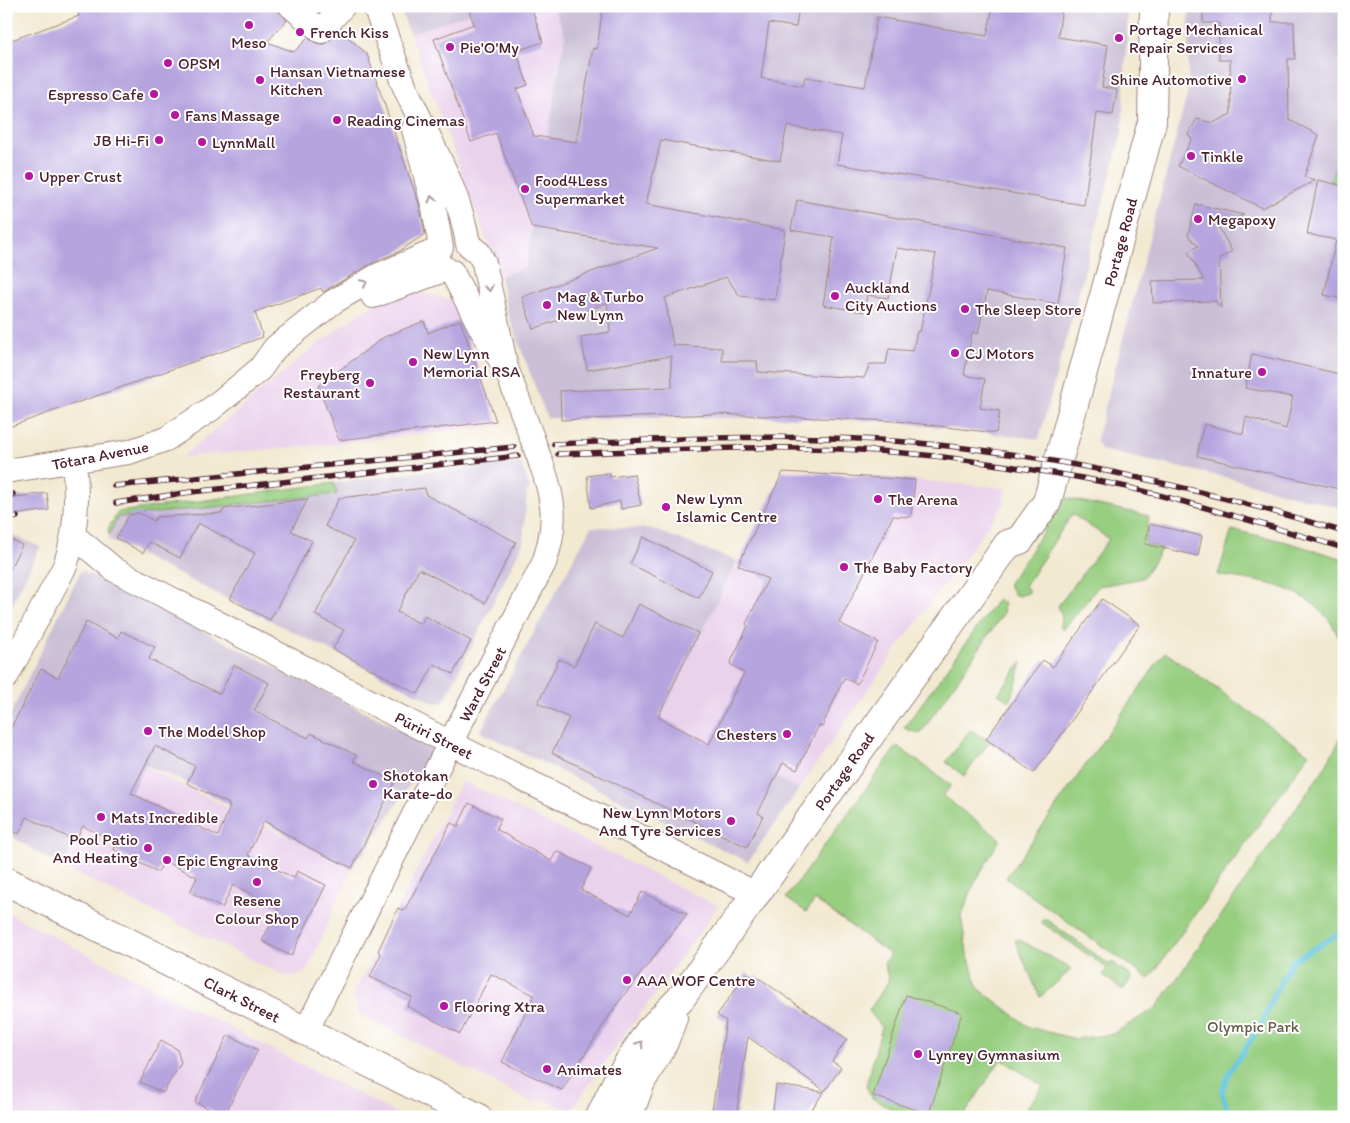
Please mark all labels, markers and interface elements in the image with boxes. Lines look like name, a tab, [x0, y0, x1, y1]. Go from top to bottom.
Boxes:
marker: Meso	[243, 19, 255, 31]
place label: Portage Mechanical Repair Services	[1129, 20, 1263, 57]
place label: French Kiss	[310, 23, 389, 42]
marker: French Kiss	[294, 26, 306, 38]
marker: Portage Mechanical Repair Services	[1113, 32, 1125, 44]
place label: Meso	[231, 33, 267, 52]
place label: Pie'O'My	[460, 38, 519, 57]
marker: Pie'O'My	[444, 41, 456, 53]
place label: OPSM	[178, 54, 220, 73]
marker: OPSM	[162, 57, 174, 69]
place label: Hansan Vietnamese Kitchen	[270, 62, 406, 99]
place label: Shine Automotive	[1111, 70, 1232, 89]
marker: Shine Automotive	[1236, 73, 1248, 85]
marker: Hansan Vietnamese Kitchen	[254, 74, 266, 86]
place label: Espresso Cafe	[48, 85, 144, 104]
marker: Espresso Cafe	[148, 88, 160, 100]
place label: Fans Massage	[185, 106, 280, 125]
marker: Fans Massage	[169, 109, 181, 121]
place label: Reading Cinemas	[347, 111, 465, 130]
marker: Reading Cinemas	[331, 114, 343, 126]
place label: JB Hi-Fi	[94, 131, 149, 150]
place label: LynnMall	[212, 133, 276, 152]
marker: JB Hi-Fi	[153, 134, 165, 146]
marker: LynnMall	[196, 136, 208, 148]
place label: Tinkle	[1201, 147, 1243, 166]
marker: Tinkle	[1185, 150, 1197, 162]
place label: Upper Crust	[39, 167, 122, 186]
marker: Upper Crust	[23, 170, 35, 182]
place label: Food4Less Supermarket	[535, 171, 625, 208]
marker: Food4Less Supermarket	[519, 183, 531, 195]
one-way arrow	[427, 195, 437, 204]
street label: Portage Road	[1100, 196, 1141, 289]
place label: Megapoxy	[1208, 210, 1276, 229]
marker: Megapoxy	[1192, 213, 1204, 225]
place label: Auckland City Auctions	[845, 278, 937, 315]
one-way arrow	[358, 279, 367, 289]
one-way arrow	[483, 283, 494, 292]
place label: Mag & Turbo New Lynn	[557, 287, 644, 324]
marker: Auckland City Auctions	[829, 290, 841, 302]
marker: Mag & Turbo New Lynn	[541, 299, 553, 311]
place label: The Sleep Store	[975, 300, 1082, 319]
marker: The Sleep Store	[959, 303, 971, 315]
place label: New Lynn Memorial RSA	[423, 344, 520, 381]
place label: CJ Motors	[965, 344, 1034, 363]
marker: CJ Motors	[949, 347, 961, 359]
marker: New Lynn Memorial RSA	[407, 356, 419, 368]
place label: Innature	[1191, 363, 1252, 382]
place label: Freyberg Restaurant	[283, 365, 361, 402]
marker: Innature	[1256, 366, 1268, 378]
marker: Freyberg Restaurant	[364, 377, 376, 389]
street label: Tōtara Avenue	[50, 437, 150, 474]
place label: New Lynn Islamic Centre	[676, 489, 777, 526]
place label: The Arena	[888, 490, 959, 509]
marker: The Arena	[872, 493, 884, 505]
marker: New Lynn Islamic Centre	[660, 501, 672, 513]
place label: The Baby Factory	[854, 558, 973, 577]
marker: The Baby Factory	[838, 561, 850, 573]
street label: Ward Street	[455, 643, 510, 725]
street label: Pūriri Street	[392, 708, 476, 763]
place label: The Model Shop	[158, 722, 266, 741]
marker: The Model Shop	[142, 725, 154, 737]
place label: Chesters	[716, 725, 777, 744]
marker: Chesters	[781, 728, 793, 740]
street label: Portage Road	[811, 728, 878, 814]
place label: Shotokan Karate-do	[383, 766, 453, 803]
marker: Shotokan Karate-do	[367, 778, 379, 790]
place label: New Lynn Motors And Tyre Services	[599, 803, 721, 840]
place label: Mats Incredible	[111, 808, 218, 827]
marker: Mats Incredible	[95, 811, 107, 823]
marker: New Lynn Motors And Tyre Services	[725, 815, 737, 827]
place label: Pool Patio And Heating	[53, 830, 139, 867]
marker: Pool Patio And Heating	[142, 842, 154, 854]
place label: Epic Engraving	[177, 851, 279, 870]
marker: Epic Engraving	[161, 854, 173, 866]
marker: Resene Colour Shop	[251, 876, 263, 888]
place label: Resene Colour Shop	[215, 891, 299, 928]
place label: AAA WOF Centre	[637, 971, 755, 990]
street label: Clark Street	[200, 972, 283, 1027]
marker: AAA WOF Centre	[621, 974, 633, 986]
place label: Flooring Xtra	[454, 997, 546, 1016]
marker: Flooring Xtra	[438, 1000, 450, 1012]
park label: Olympic Park	[1207, 1017, 1300, 1036]
one-way arrow	[634, 1040, 644, 1049]
place label: Lynrey Gymnasium	[928, 1045, 1060, 1064]
marker: Lynrey Gymnasium	[912, 1048, 924, 1060]
place label: Animates	[557, 1060, 622, 1079]
marker: Animates	[541, 1063, 553, 1075]

